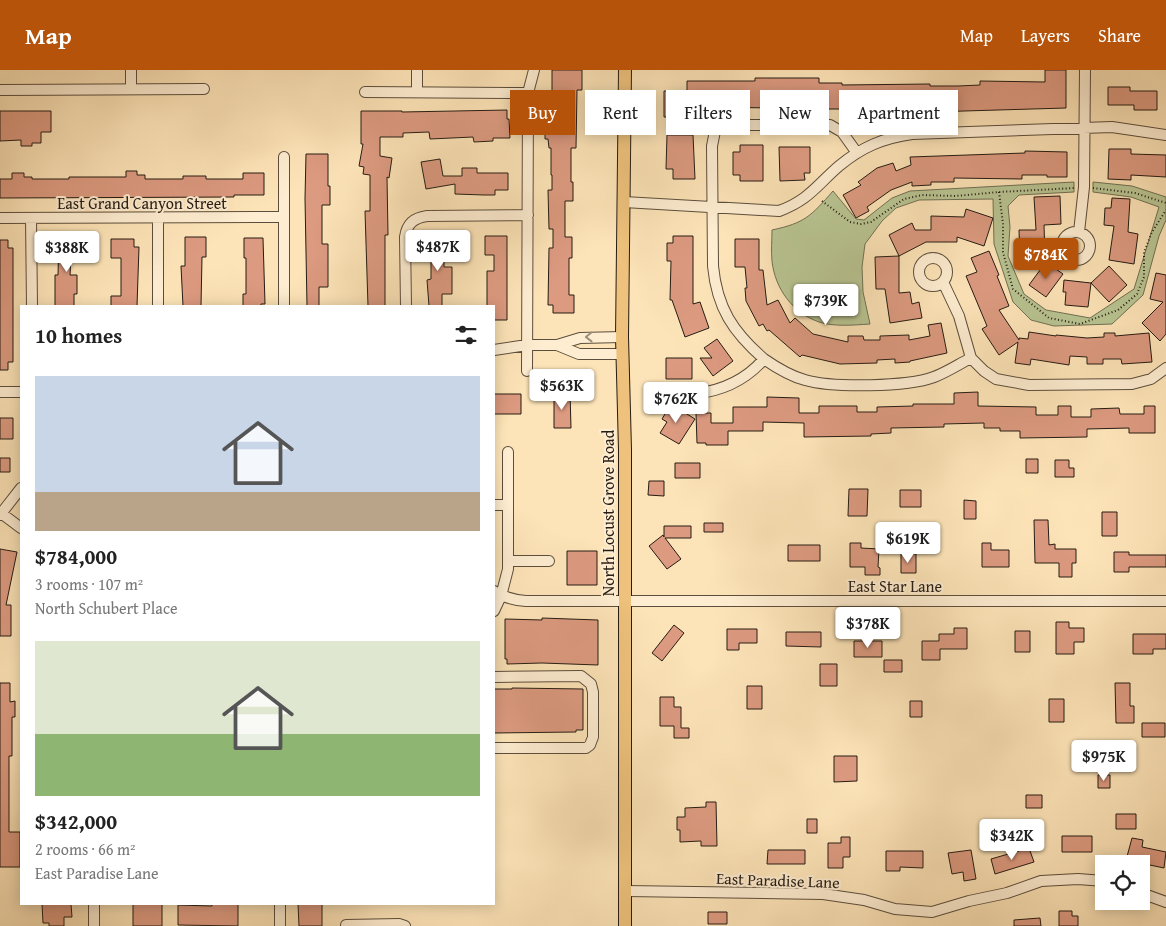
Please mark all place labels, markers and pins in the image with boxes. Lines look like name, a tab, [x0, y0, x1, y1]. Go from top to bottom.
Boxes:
pin: $388K	[32, 230, 102, 273]
pin: $487K	[403, 230, 473, 272]
pin: $784K	[1011, 238, 1081, 280]
pin: $739K	[791, 284, 861, 326]
pin: $563K	[527, 368, 597, 411]
pin: $762K	[641, 382, 711, 424]
pin: $619K	[873, 522, 943, 564]
pin: $378K	[833, 606, 903, 649]
pin: $975K	[1069, 740, 1139, 782]
pin: $342K	[977, 818, 1047, 861]

